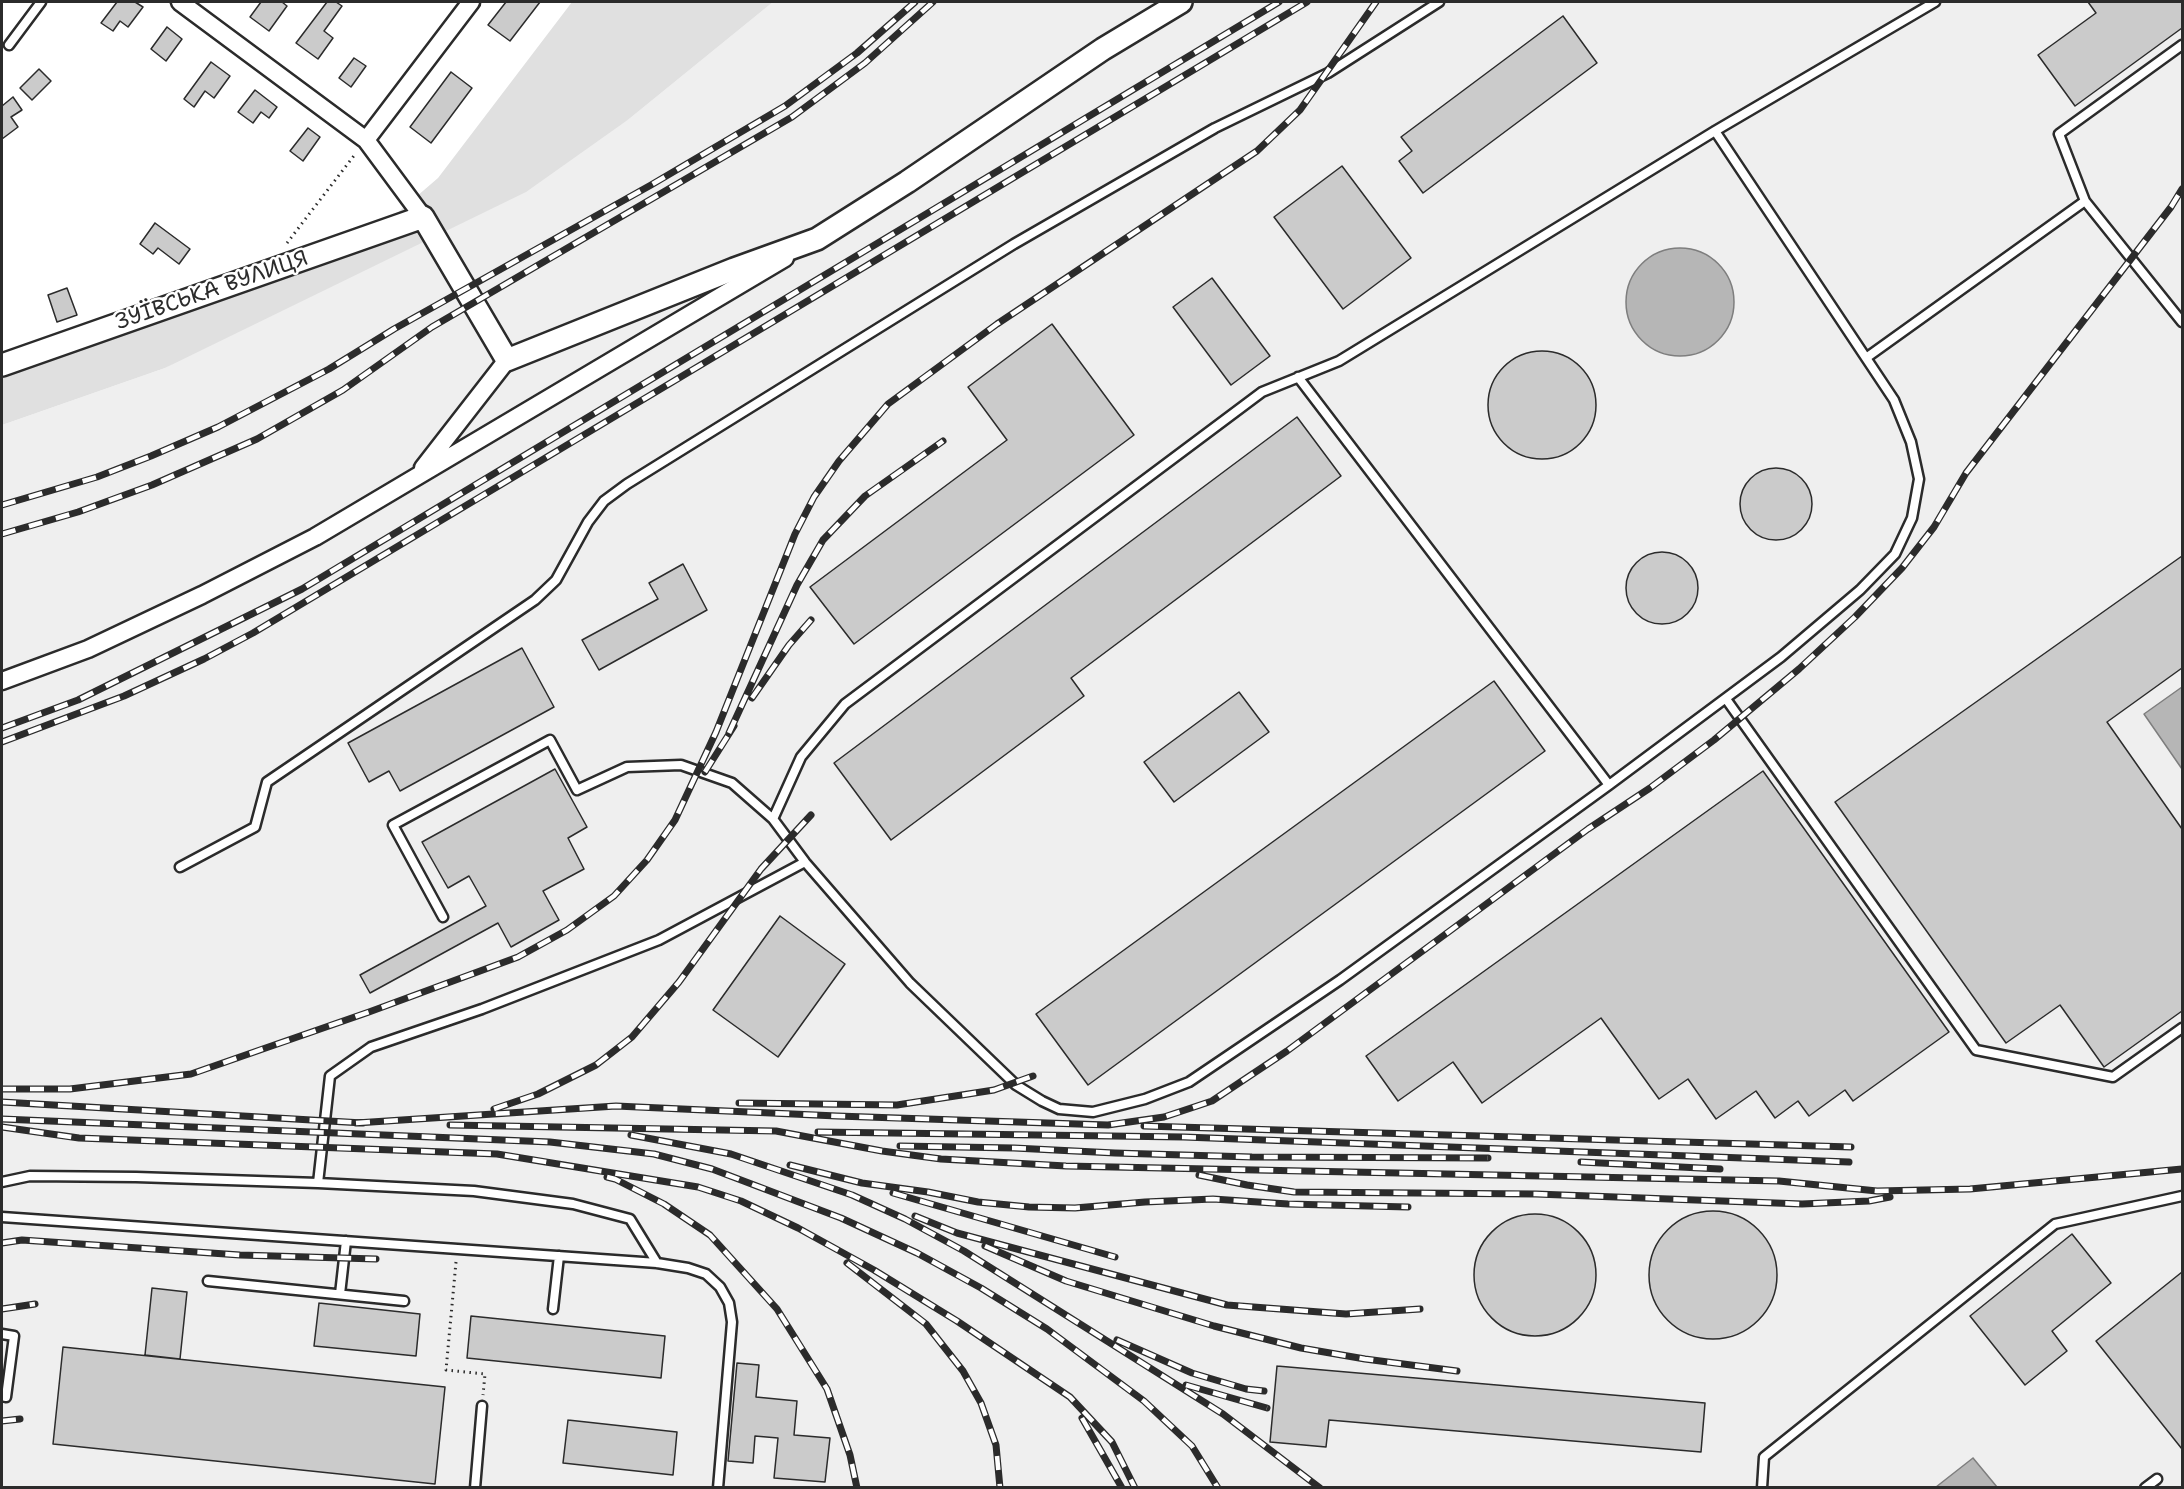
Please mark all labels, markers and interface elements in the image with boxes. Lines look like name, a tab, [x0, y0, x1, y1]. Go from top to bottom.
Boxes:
street label: ЗУЇВСЬКА ВУЛИЦЯ	[112, 246, 312, 336]

